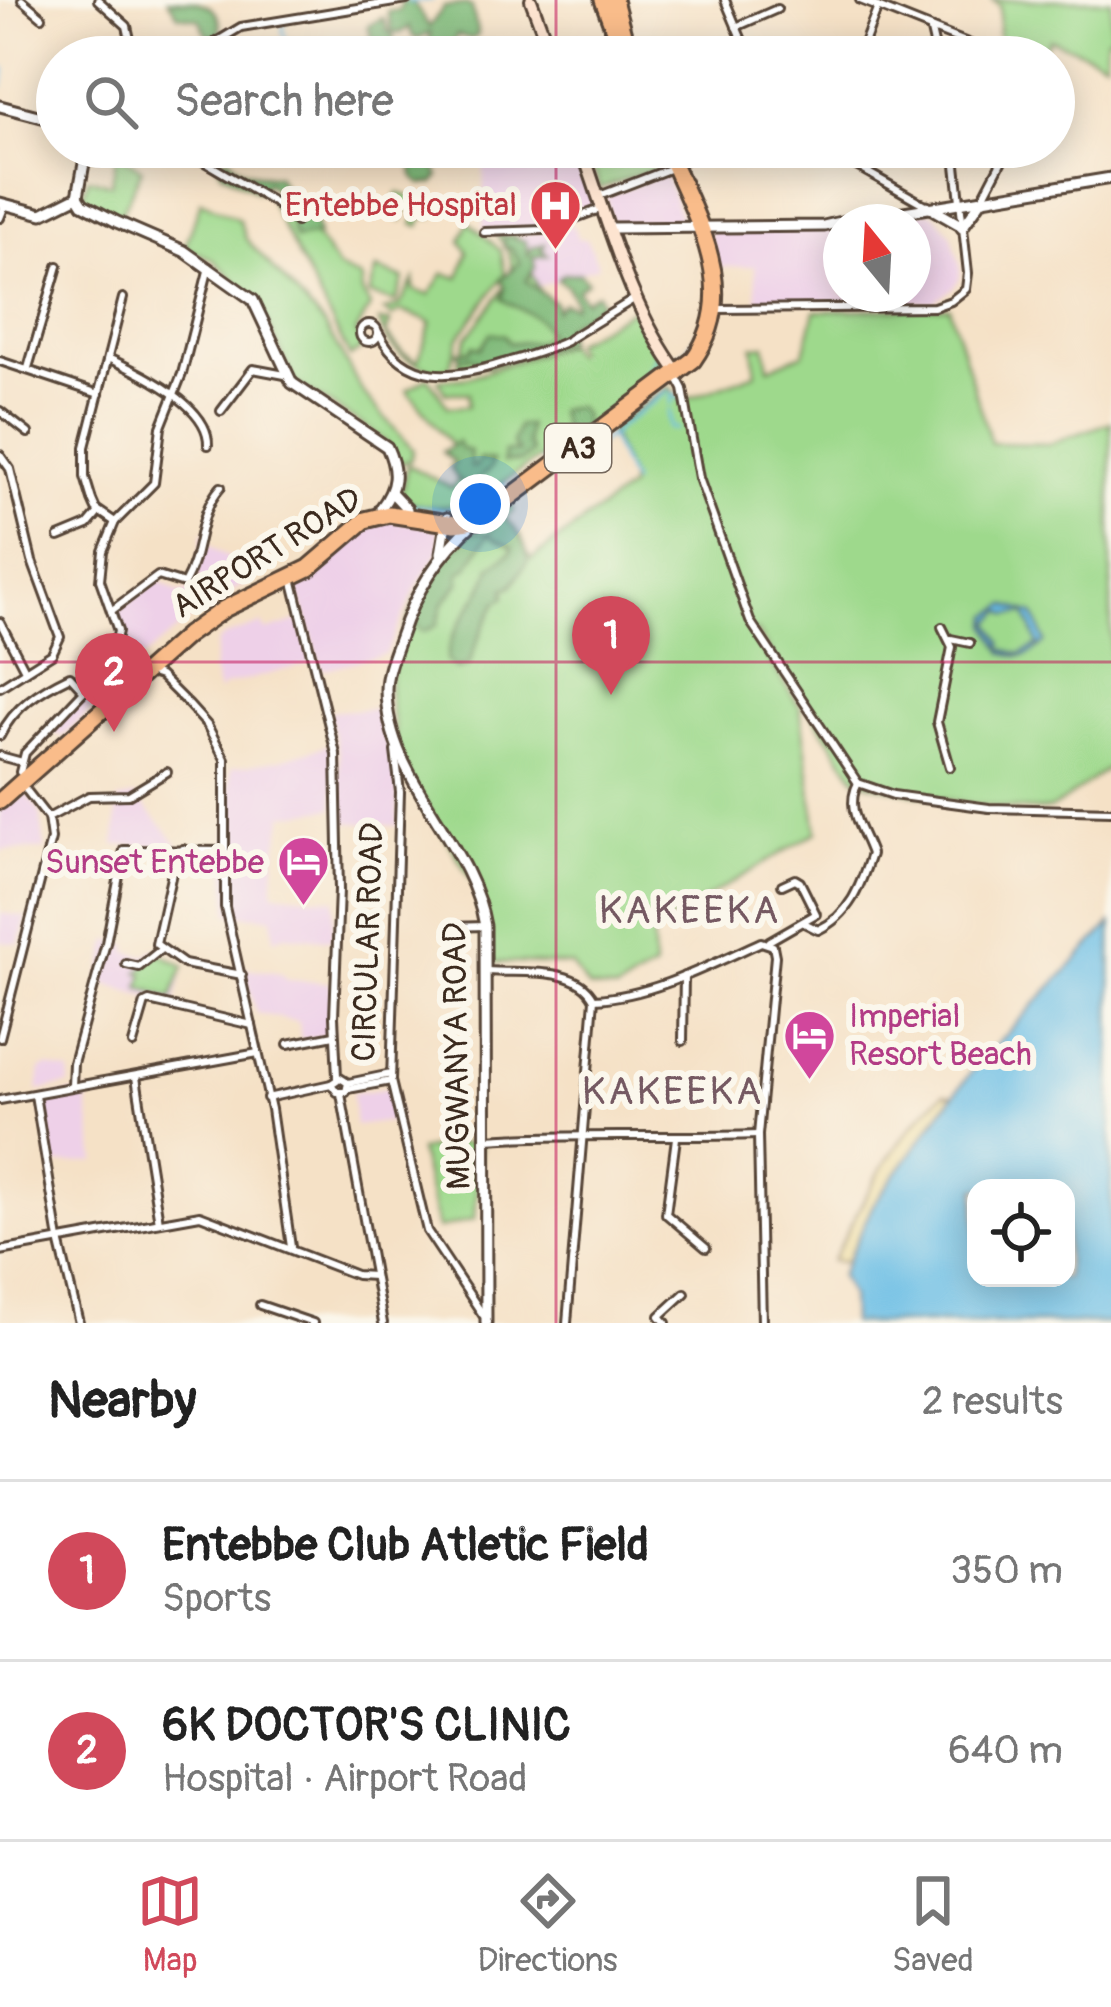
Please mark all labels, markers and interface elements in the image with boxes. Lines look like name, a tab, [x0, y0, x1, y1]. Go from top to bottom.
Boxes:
search box	[36, 36, 1075, 168]
icon: search	[78, 69, 144, 135]
text: Search here	[174, 74, 394, 130]
hospital icon: Entebbe Hospital	[528, 177, 584, 251]
place label: Entebbe Hospital	[285, 185, 517, 226]
north arrow	[823, 204, 931, 312]
road number: A3	[545, 424, 611, 472]
your location	[450, 474, 510, 534]
street label: AIRPORT ROAD	[165, 478, 369, 628]
pin: 1	[572, 596, 650, 695]
pin: 2	[75, 633, 153, 732]
street label: CIRCULAR ROAD	[343, 822, 393, 1062]
hotel icon: Sunset Entebbe	[275, 834, 331, 908]
place label: Sunset Entebbe	[45, 842, 264, 883]
district label: KAKEEKA	[599, 886, 781, 935]
street label: MUGWANYA ROAD	[434, 922, 480, 1190]
place label: Imperial Resort Beach	[849, 996, 1032, 1075]
hotel icon: Imperial Resort Beach	[782, 1007, 838, 1081]
district label: KAKEEKA	[582, 1067, 764, 1116]
map controls	[967, 1179, 1075, 1287]
button: locate	[967, 1179, 1075, 1287]
text: Nearby	[48, 1369, 196, 1433]
text: 2 results	[922, 1377, 1063, 1426]
text: Entebbe Club Atletic Field	[162, 1518, 649, 1574]
text: 1	[79, 1546, 95, 1595]
text: 350 m	[950, 1546, 1063, 1595]
text: Sports	[162, 1574, 271, 1623]
text: 6K DOCTOR'S CLINIC	[162, 1698, 571, 1754]
text: 2	[76, 1726, 98, 1775]
text: 640 m	[948, 1726, 1063, 1775]
text: Hospital · Airport Road	[162, 1754, 527, 1803]
tab: Map	[137, 1868, 203, 1981]
tab: Directions	[478, 1868, 618, 1981]
tab: Saved	[892, 1868, 974, 1981]

